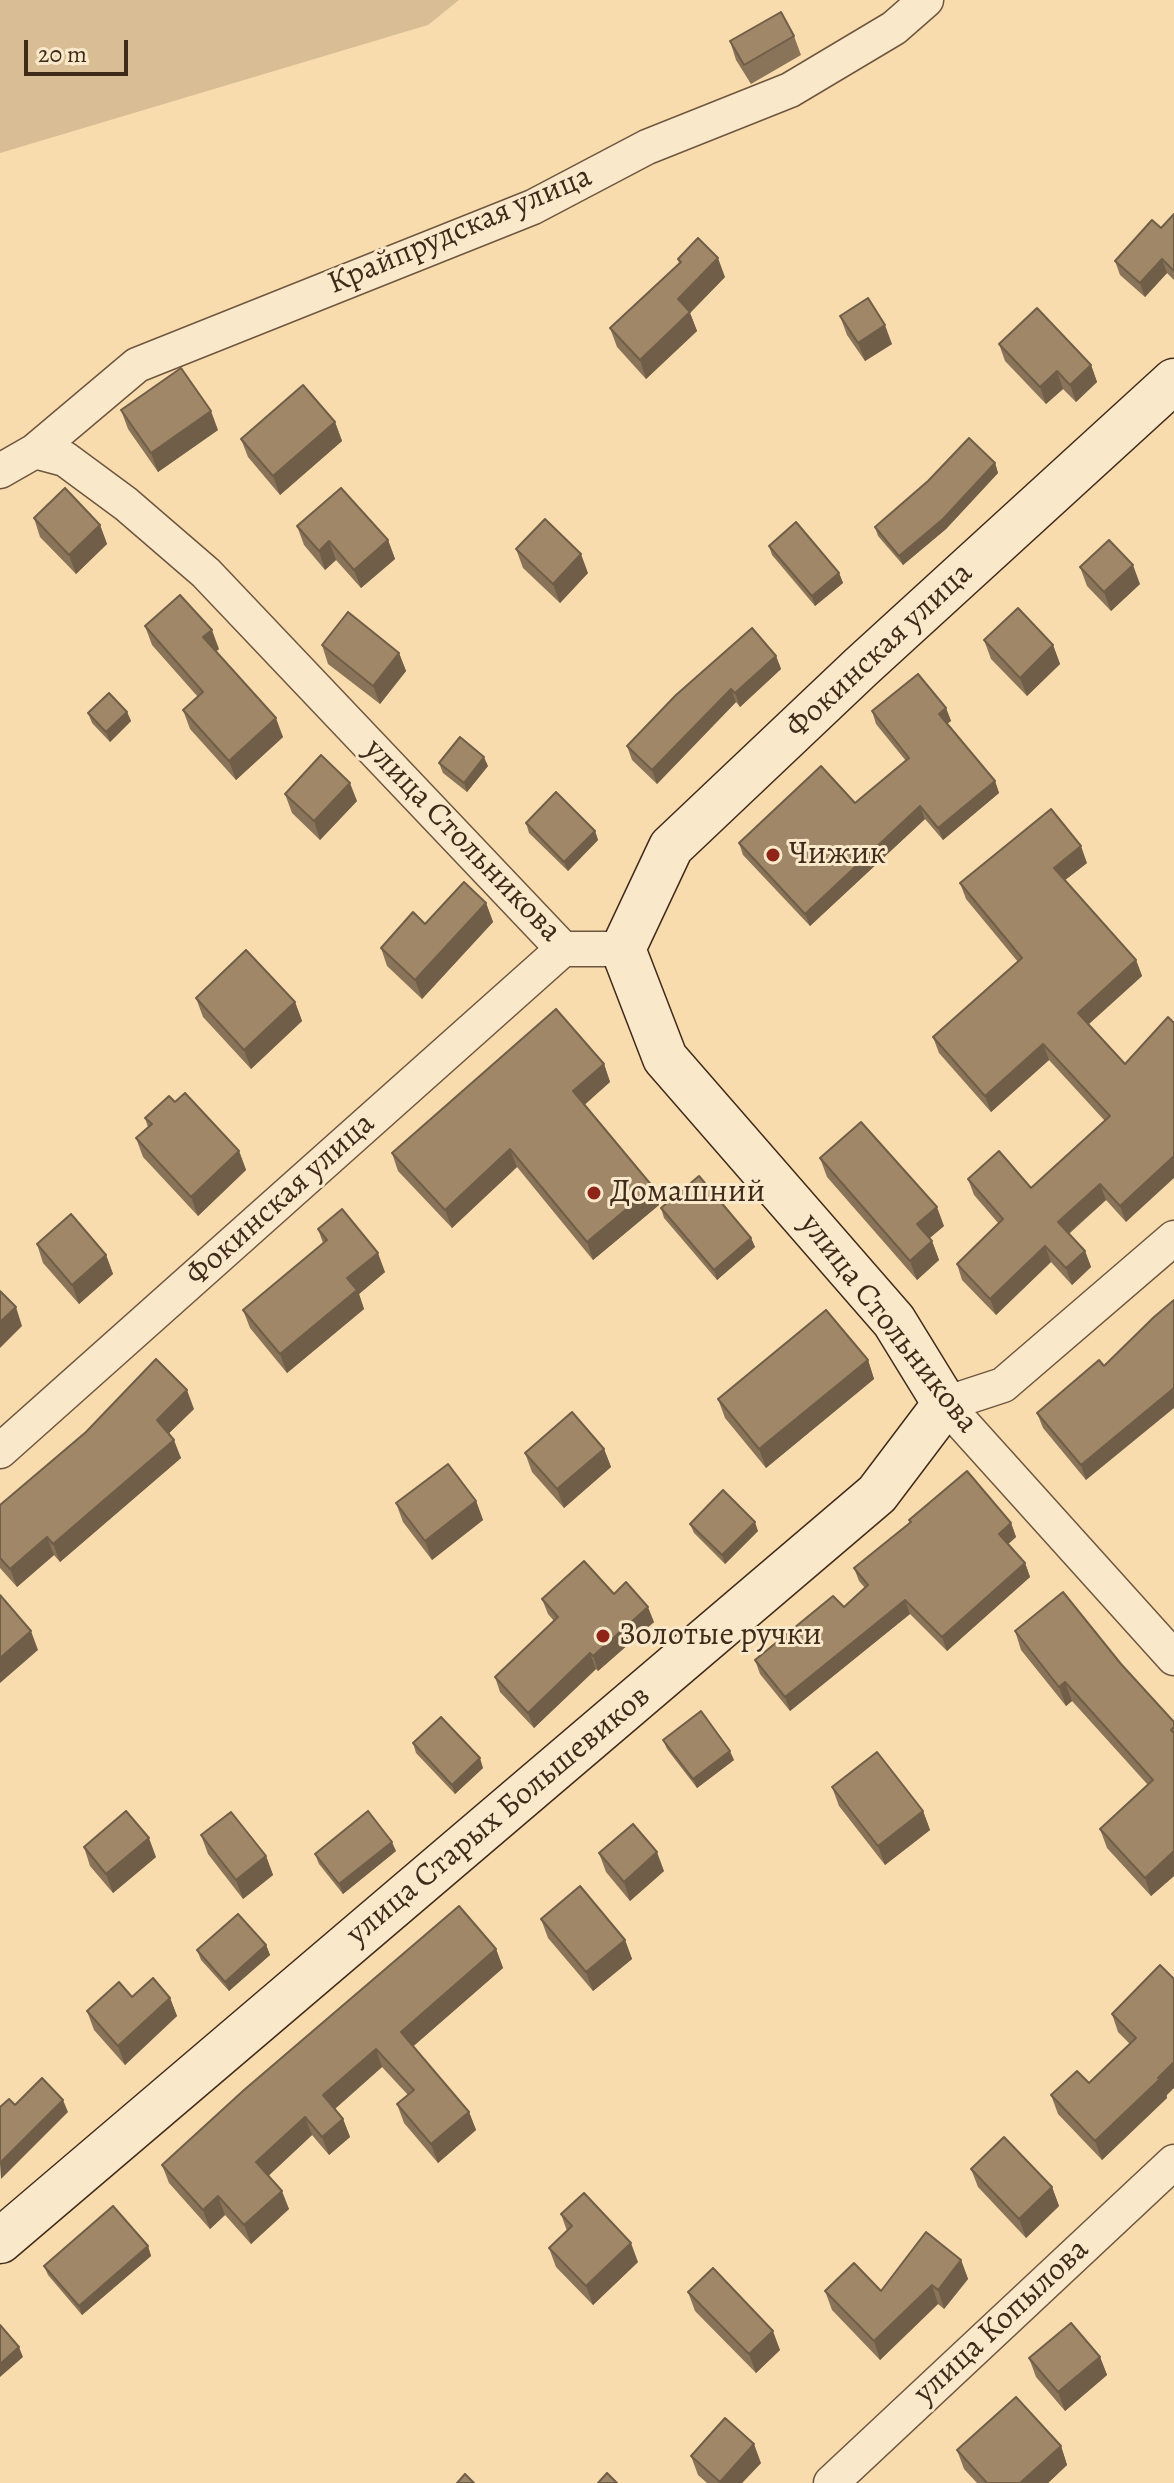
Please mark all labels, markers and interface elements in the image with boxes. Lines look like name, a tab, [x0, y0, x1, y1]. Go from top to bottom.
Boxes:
scale bar	[28, 24, 132, 74]
text: 20 m	[38, 38, 87, 70]
street label: Крайпрудская улица	[322, 158, 598, 304]
street label: Фокинская улица	[779, 555, 981, 747]
street label: улица Стольникова	[355, 731, 569, 951]
place label: Чижик	[789, 836, 886, 874]
marker: Чижик	[764, 846, 782, 864]
street label: Фокинская улица	[179, 1105, 383, 1295]
place label: Домашний	[610, 1174, 765, 1212]
marker: Домашний	[585, 1184, 603, 1202]
street label: улица Стольникова	[790, 1207, 986, 1441]
place label: Золотые ручки	[619, 1617, 822, 1655]
marker: Золотые ручки	[594, 1627, 612, 1645]
street label: улица Старых Большевиков	[339, 1678, 659, 1954]
street label: улица Копылова	[907, 2231, 1097, 2413]

